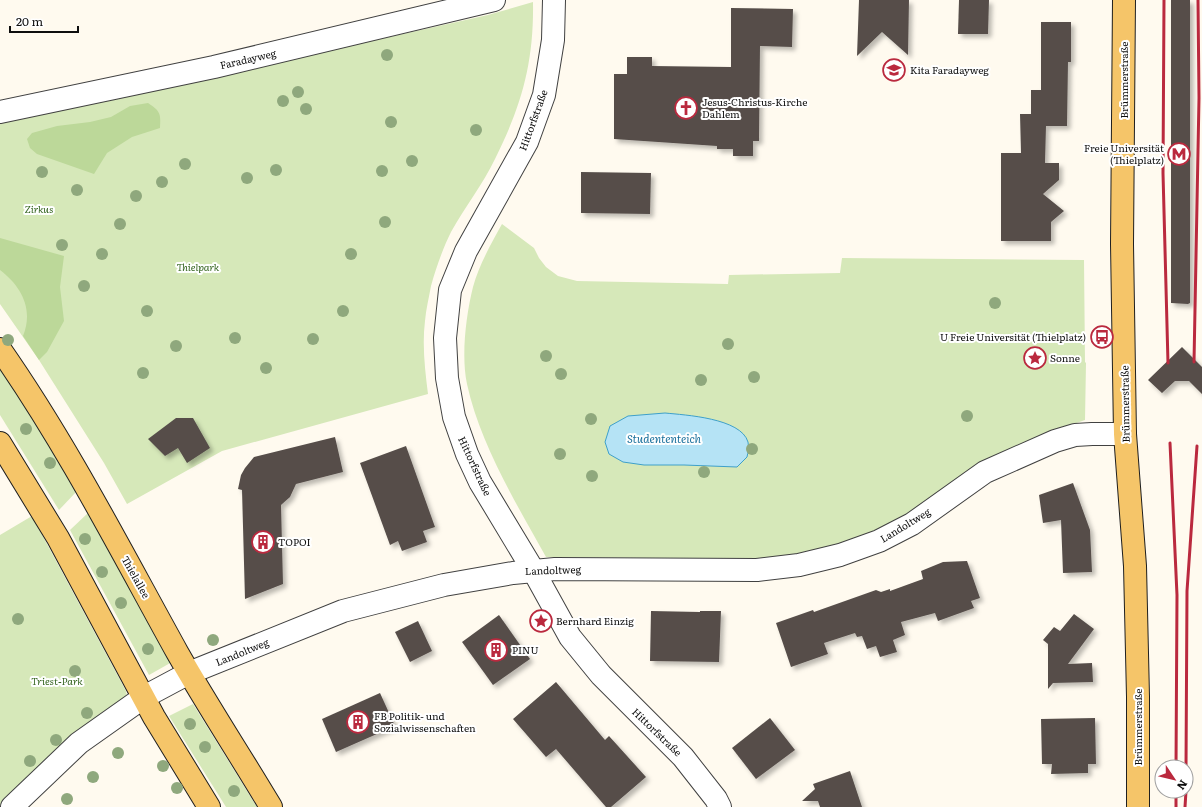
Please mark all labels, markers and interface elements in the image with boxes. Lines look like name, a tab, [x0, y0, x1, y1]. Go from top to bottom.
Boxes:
scale bar	[10, 8, 78, 34]
text: 20 m	[16, 12, 43, 30]
street label: Brümmerstraße	[1116, 41, 1131, 119]
street label: Faradayweg	[218, 45, 278, 72]
school or university icon: Kita Faradayweg	[881, 57, 907, 83]
place label: Kita Faradayweg	[910, 62, 989, 77]
street label: Hittorfstraße	[515, 87, 551, 152]
place label: Jesus-Christus-Kirche Dahlem	[702, 94, 807, 121]
church icon: Jesus-Christus-Kirche Dahlem	[673, 95, 699, 121]
place label: Freie Universität (Thielplatz)	[1084, 140, 1164, 167]
metro station icon: Freie Universität (Thielplatz)	[1166, 141, 1192, 167]
park label: Zirkus	[25, 201, 53, 216]
park label: Thielpark	[177, 259, 220, 274]
bus stop icon: U Freie Universität (Thielplatz)	[1089, 324, 1115, 350]
place label: U Freie Universität (Thielplatz)	[940, 329, 1086, 344]
place icon: Sonne	[1022, 345, 1048, 371]
place label: Sonne	[1050, 350, 1080, 365]
street label: Brümmerstraße	[1116, 365, 1133, 443]
water label: Studententeich	[627, 430, 702, 446]
street label: Hittorfstraße	[455, 434, 496, 498]
street label: Landoltweg	[877, 503, 933, 545]
building icon: TOPOI	[250, 529, 276, 555]
place label: TOPOI	[278, 534, 311, 549]
street label: Thielallee	[119, 553, 154, 601]
street label: Landoltweg	[525, 561, 582, 578]
place icon: Bernhard Einzig	[528, 608, 554, 634]
place label: Bernhard Einzig	[556, 613, 634, 628]
street label: Landoltweg	[213, 634, 271, 669]
building icon: PINU	[483, 637, 509, 663]
place label: PINU	[512, 642, 539, 657]
park label: Triest-Park	[31, 673, 83, 688]
street label: Brümmerstraße	[1130, 688, 1145, 766]
street label: Hittorfstraße	[629, 704, 686, 759]
place label: FB Politik- und Sozialwissenschaften	[374, 708, 476, 735]
building icon: FB Politik- und Sozialwissenschaften	[345, 709, 371, 735]
north arrow	[1154, 759, 1194, 799]
text: N	[1174, 777, 1192, 794]

